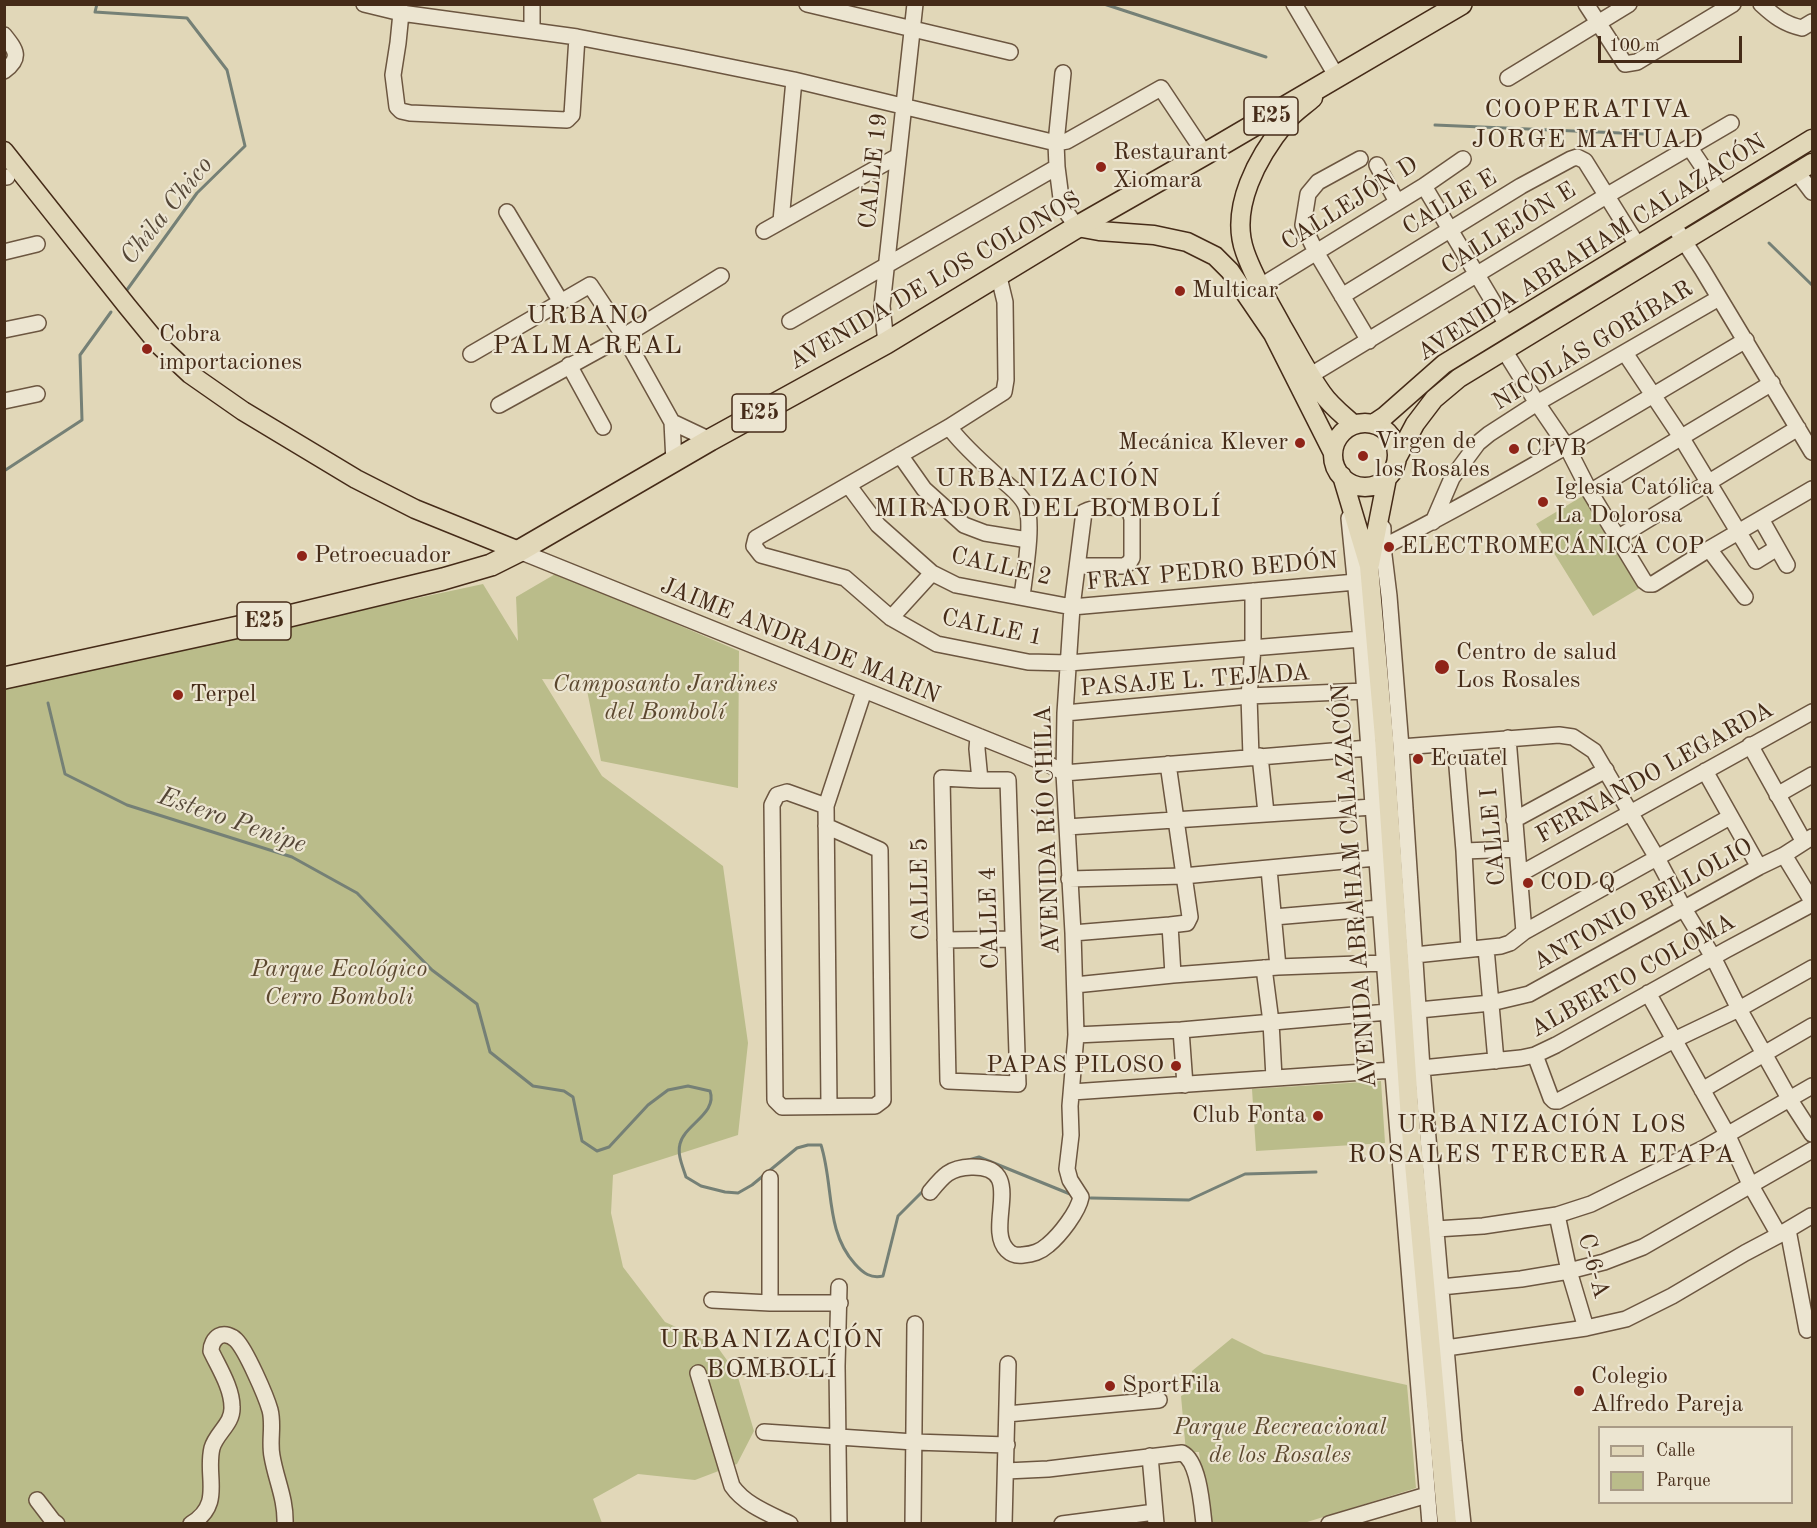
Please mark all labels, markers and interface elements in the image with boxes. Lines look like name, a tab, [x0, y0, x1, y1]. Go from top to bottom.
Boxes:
scale bar	[1601, 24, 1745, 62]
text: 100 m	[1609, 37, 1660, 55]
district label: COOPERATIVA JORGE MAHUAD	[1472, 94, 1704, 156]
road number: E25	[1244, 97, 1298, 135]
street label: CALLE 19	[854, 112, 894, 230]
street label: AVENIDA ABRAHAM CALAZACÓN	[1412, 128, 1772, 368]
place label: Restaurant Xiomara	[1113, 139, 1228, 195]
water label: Chila Chico	[114, 150, 220, 272]
street label: CALLEJÓN D	[1276, 151, 1424, 257]
marker: Restaurant Xiomara	[1094, 160, 1108, 174]
street label: CALLE E	[1398, 164, 1502, 242]
street label: CALLEJÓN E	[1436, 176, 1582, 282]
street label: AVENIDA DE LOS COLONOS	[784, 186, 1086, 376]
street label: NICOLÁS GORÍBAR	[1488, 275, 1698, 417]
place label: Multicar	[1192, 277, 1278, 305]
marker: Multicar	[1173, 284, 1187, 298]
district label: URBANO PALMA REAL	[493, 300, 683, 362]
place label: Cobra importaciones	[159, 321, 302, 377]
marker: Cobra importaciones	[140, 342, 154, 356]
road number: E25	[732, 394, 786, 432]
place label: Virgen de los Rosales	[1375, 428, 1490, 484]
place label: Mecánica Klever	[1118, 429, 1288, 457]
place label: CIVB	[1526, 435, 1587, 463]
marker: Mecánica Klever	[1293, 436, 1307, 450]
marker: CIVB	[1507, 442, 1521, 456]
marker: Virgen de los Rosales	[1356, 449, 1370, 463]
district label: URBANIZACIÓN MIRADOR DEL BOMBOLÍ	[874, 463, 1222, 524]
place label: Iglesia Católica La Dolorosa	[1555, 474, 1714, 530]
marker: Iglesia Católica La Dolorosa	[1536, 495, 1550, 509]
place label: ELECTROMECÁNICA COP	[1401, 533, 1704, 561]
marker: ELECTROMECÁNICA COP	[1382, 540, 1396, 554]
street label: CALLE 2	[948, 541, 1054, 593]
place label: Petroecuador	[314, 542, 451, 570]
street label: FRAY PEDRO BEDÓN	[1085, 547, 1339, 597]
marker: Petroecuador	[295, 549, 309, 563]
street label: JAIME ANDRADE MARIN	[656, 572, 944, 710]
road number: E25	[237, 602, 291, 640]
street label: CALLE 1	[939, 603, 1045, 653]
place label: Centro de salud Los Rosales	[1456, 639, 1617, 695]
marker: Centro de salud Los Rosales	[1433, 658, 1451, 676]
street label: PASAJE L. TEJADA	[1079, 659, 1311, 703]
park label: Camposanto Jardines del Bombolí	[552, 671, 778, 727]
place label: Terpel	[190, 681, 256, 709]
street label: AVENIDA ABRAHAM CALAZACÓN	[1326, 683, 1384, 1089]
marker: Terpel	[171, 688, 185, 702]
street label: FERNANDO LEGARDA	[1531, 696, 1779, 850]
street label: AVENIDA RÍO CHILA	[1029, 705, 1067, 955]
place label: Ecuatel	[1430, 745, 1508, 773]
marker: Ecuatel	[1411, 752, 1425, 766]
water label: Estero Penipe	[154, 781, 310, 861]
street label: CALLE I	[1475, 787, 1513, 887]
street label: ANTONIO BELLOLIO	[1528, 833, 1758, 977]
street label: CALLE 5	[906, 837, 936, 941]
street label: CALLE 4	[974, 866, 1006, 970]
place label: COD Q	[1540, 869, 1615, 897]
marker: COD Q	[1521, 876, 1535, 890]
street label: ALBERTO COLOMA	[1526, 908, 1740, 1044]
park label: Parque Ecológico Cerro Bomboli	[251, 956, 427, 1012]
place label: PAPAS PILOSO	[986, 1052, 1164, 1080]
marker: PAPAS PILOSO	[1169, 1059, 1183, 1073]
place label: Club Fonta	[1192, 1102, 1306, 1130]
marker: Club Fonta	[1311, 1109, 1325, 1123]
district label: URBANIZACIÓN LOS ROSALES TERCERA ETAPA	[1348, 1109, 1736, 1170]
street label: C-6-A	[1571, 1230, 1615, 1302]
district label: URBANIZACIÓN BOMBOLÍ	[659, 1324, 885, 1386]
place label: Colegio Alfredo Pareja	[1591, 1363, 1743, 1419]
place label: SportFila	[1122, 1372, 1220, 1400]
marker: SportFila	[1103, 1379, 1117, 1393]
marker: Colegio Alfredo Pareja	[1572, 1384, 1586, 1398]
park label: Parque Recreacional de los Rosales	[1174, 1414, 1386, 1470]
legend	[1598, 1426, 1793, 1504]
text: Calle	[1656, 1442, 1695, 1460]
text: Parque	[1656, 1472, 1711, 1490]

